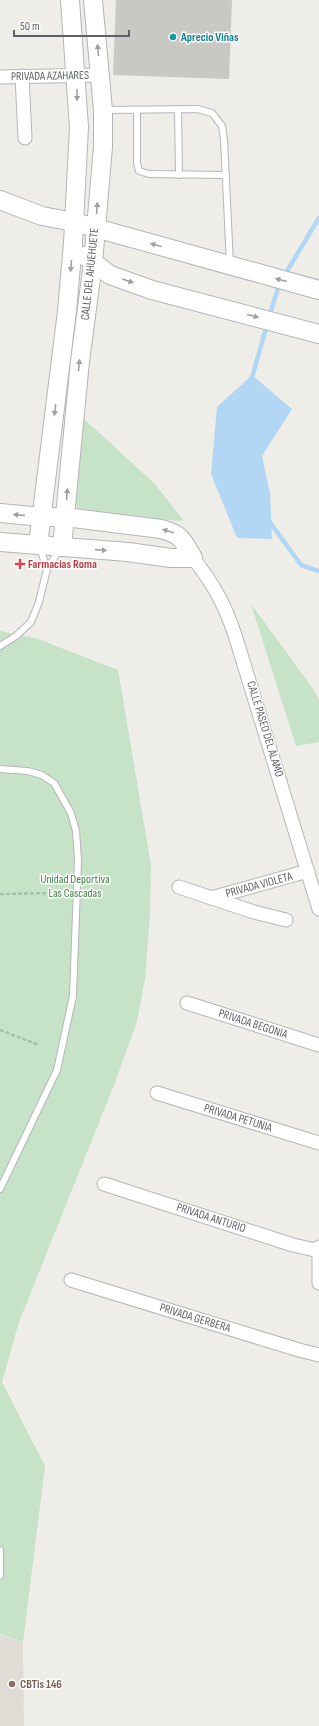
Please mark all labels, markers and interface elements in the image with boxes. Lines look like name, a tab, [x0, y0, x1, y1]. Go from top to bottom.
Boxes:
scale bar	[14, 12, 129, 38]
text: 50 m	[20, 19, 40, 34]
place label: Aprecio Viñas	[180, 30, 239, 45]
marker: Aprecio Viñas	[168, 32, 178, 42]
one-way arrow	[95, 44, 101, 56]
street label: PRIVADA AZAHARES	[11, 68, 89, 84]
one-way arrow	[74, 89, 81, 101]
one-way arrow	[94, 202, 100, 214]
street label: CALLE DEL AHUEHUETE	[78, 227, 102, 321]
one-way arrow	[150, 242, 162, 248]
one-way arrow	[67, 260, 74, 272]
one-way arrow	[275, 276, 288, 282]
one-way arrow	[122, 279, 134, 285]
one-way arrow	[247, 313, 259, 319]
one-way arrow	[76, 358, 83, 371]
one-way arrow	[52, 404, 58, 416]
one-way arrow	[64, 488, 71, 500]
one-way arrow	[13, 512, 25, 518]
one-way arrow	[162, 528, 174, 534]
one-way arrow	[95, 546, 107, 553]
place label: Farmacias Roma	[28, 557, 97, 572]
marker: Farmacias Roma	[15, 559, 25, 569]
street label: CALLE PASEO DEL ÁLAMO	[243, 679, 287, 779]
street label: PRIVADA VIOLETA	[224, 869, 295, 901]
park label: Unidad Deportiva Las Cascadas	[40, 872, 110, 901]
street label: PRIVADA BEGONIA	[217, 1006, 290, 1042]
street label: PRIVADA PETUNIA	[202, 1101, 275, 1136]
street label: PRIVADA ANTURIO	[174, 1200, 248, 1236]
street label: PRIVADA GERBERA	[158, 1300, 233, 1336]
place label: CBTis 146	[20, 1677, 62, 1692]
marker: CBTis 146	[7, 1679, 17, 1689]

